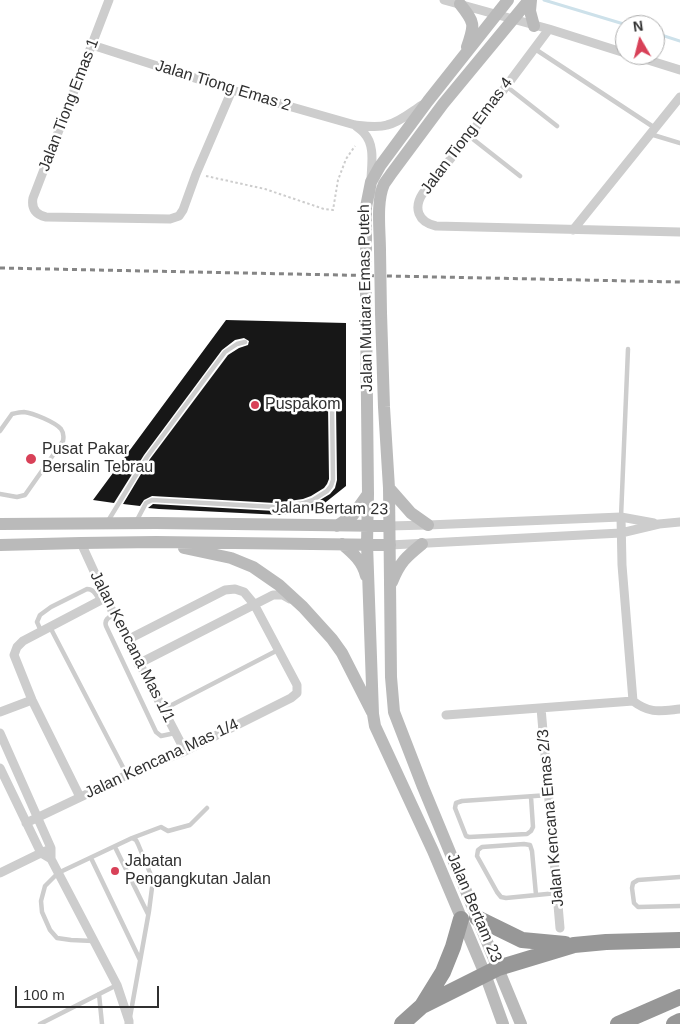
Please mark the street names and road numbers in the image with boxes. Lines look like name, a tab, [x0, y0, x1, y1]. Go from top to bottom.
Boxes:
street label: Jalan Tiong Emas 1	[35, 36, 103, 174]
street label: Jalan Tiong Emas 2	[153, 56, 293, 116]
street label: Jalan Tiong Emas 4	[417, 74, 517, 198]
street label: Jalan Mutiara Emas Puteh	[355, 204, 377, 392]
street label: Jalan Bertam 23	[272, 498, 388, 520]
street label: Jalan Kencana Mas 1/1	[85, 568, 179, 726]
street label: Jalan Kencana Mas 1/4	[82, 715, 242, 803]
street label: Jalan Kencana Emas 2/3	[534, 729, 568, 907]
street label: Jalan Bertam 23	[442, 851, 506, 965]

